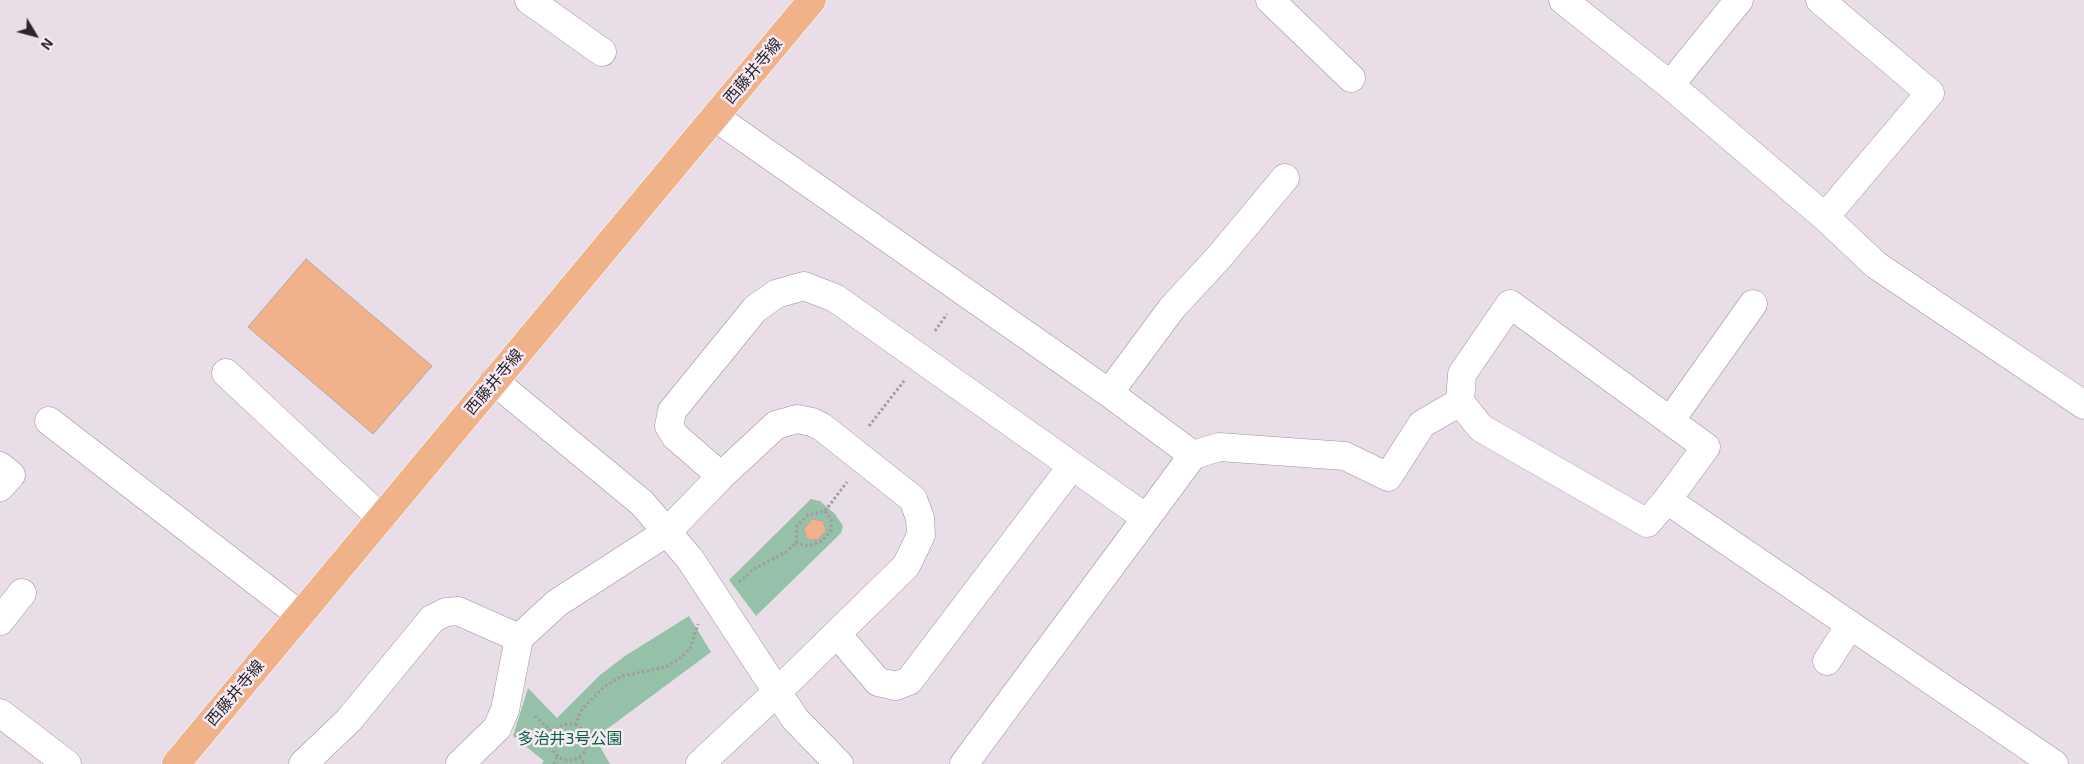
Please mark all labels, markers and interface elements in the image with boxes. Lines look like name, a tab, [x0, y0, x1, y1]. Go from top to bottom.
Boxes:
north arrow	[10, 10, 60, 60]
street label: 西藤井寺線	[720, 34, 786, 108]
text: N	[38, 35, 57, 53]
street label: 西藤井寺線	[461, 345, 527, 419]
street label: 西藤井寺線	[202, 656, 268, 730]
park label: 多治井3号公園	[518, 729, 622, 749]

